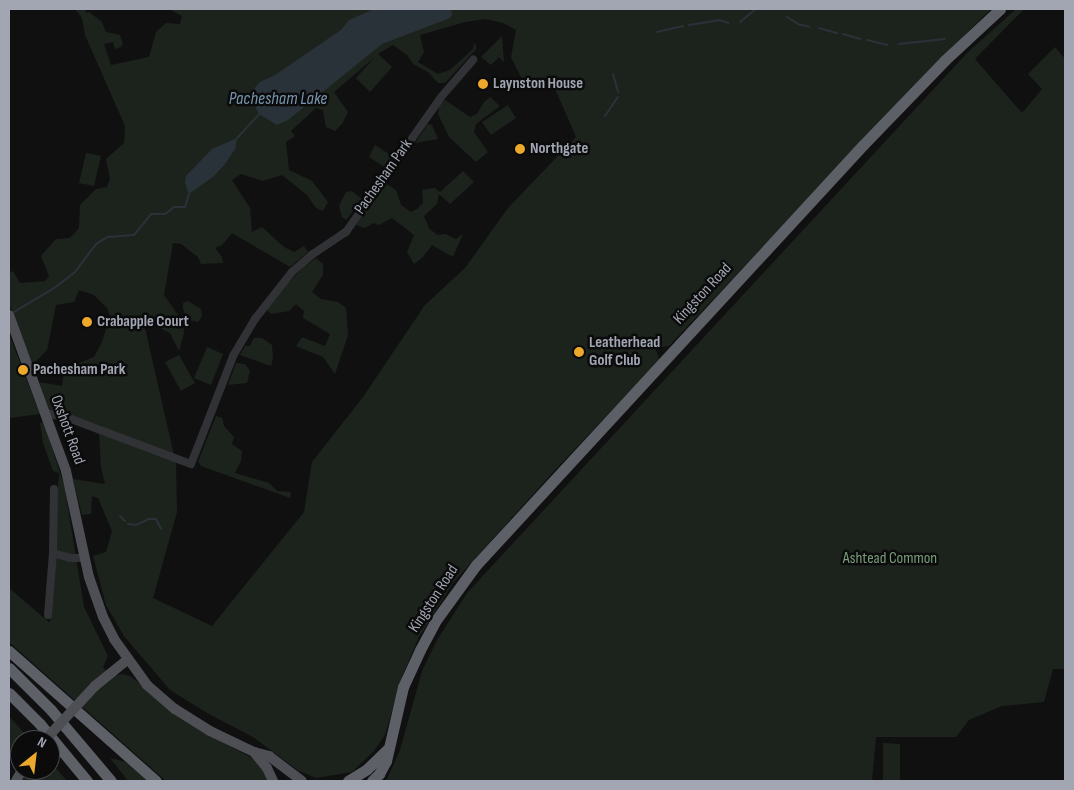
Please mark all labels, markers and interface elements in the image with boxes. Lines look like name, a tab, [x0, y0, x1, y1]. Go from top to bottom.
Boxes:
place label: Laynston House	[493, 74, 583, 94]
marker: Laynston House	[477, 78, 489, 90]
water label: Pachesham Lake	[229, 88, 327, 110]
street label: Pachesham Park	[351, 136, 417, 218]
place label: Northgate	[530, 139, 588, 159]
marker: Northgate	[514, 143, 526, 155]
street label: Kingston Road	[670, 259, 736, 329]
place label: Crabapple Court	[97, 312, 189, 332]
marker: Crabapple Court	[81, 316, 93, 328]
place label: Leatherhead Golf Club	[589, 333, 660, 371]
marker: Leatherhead Golf Club	[573, 346, 585, 358]
place label: Pachesham Park	[33, 360, 126, 380]
marker: Pachesham Park	[17, 364, 29, 376]
street label: Oxshott Road	[46, 393, 88, 467]
park label: Ashtead Common	[843, 549, 937, 569]
street label: Kingston Road	[405, 562, 463, 636]
north arrow	[10, 730, 60, 780]
text: N	[35, 733, 49, 752]

